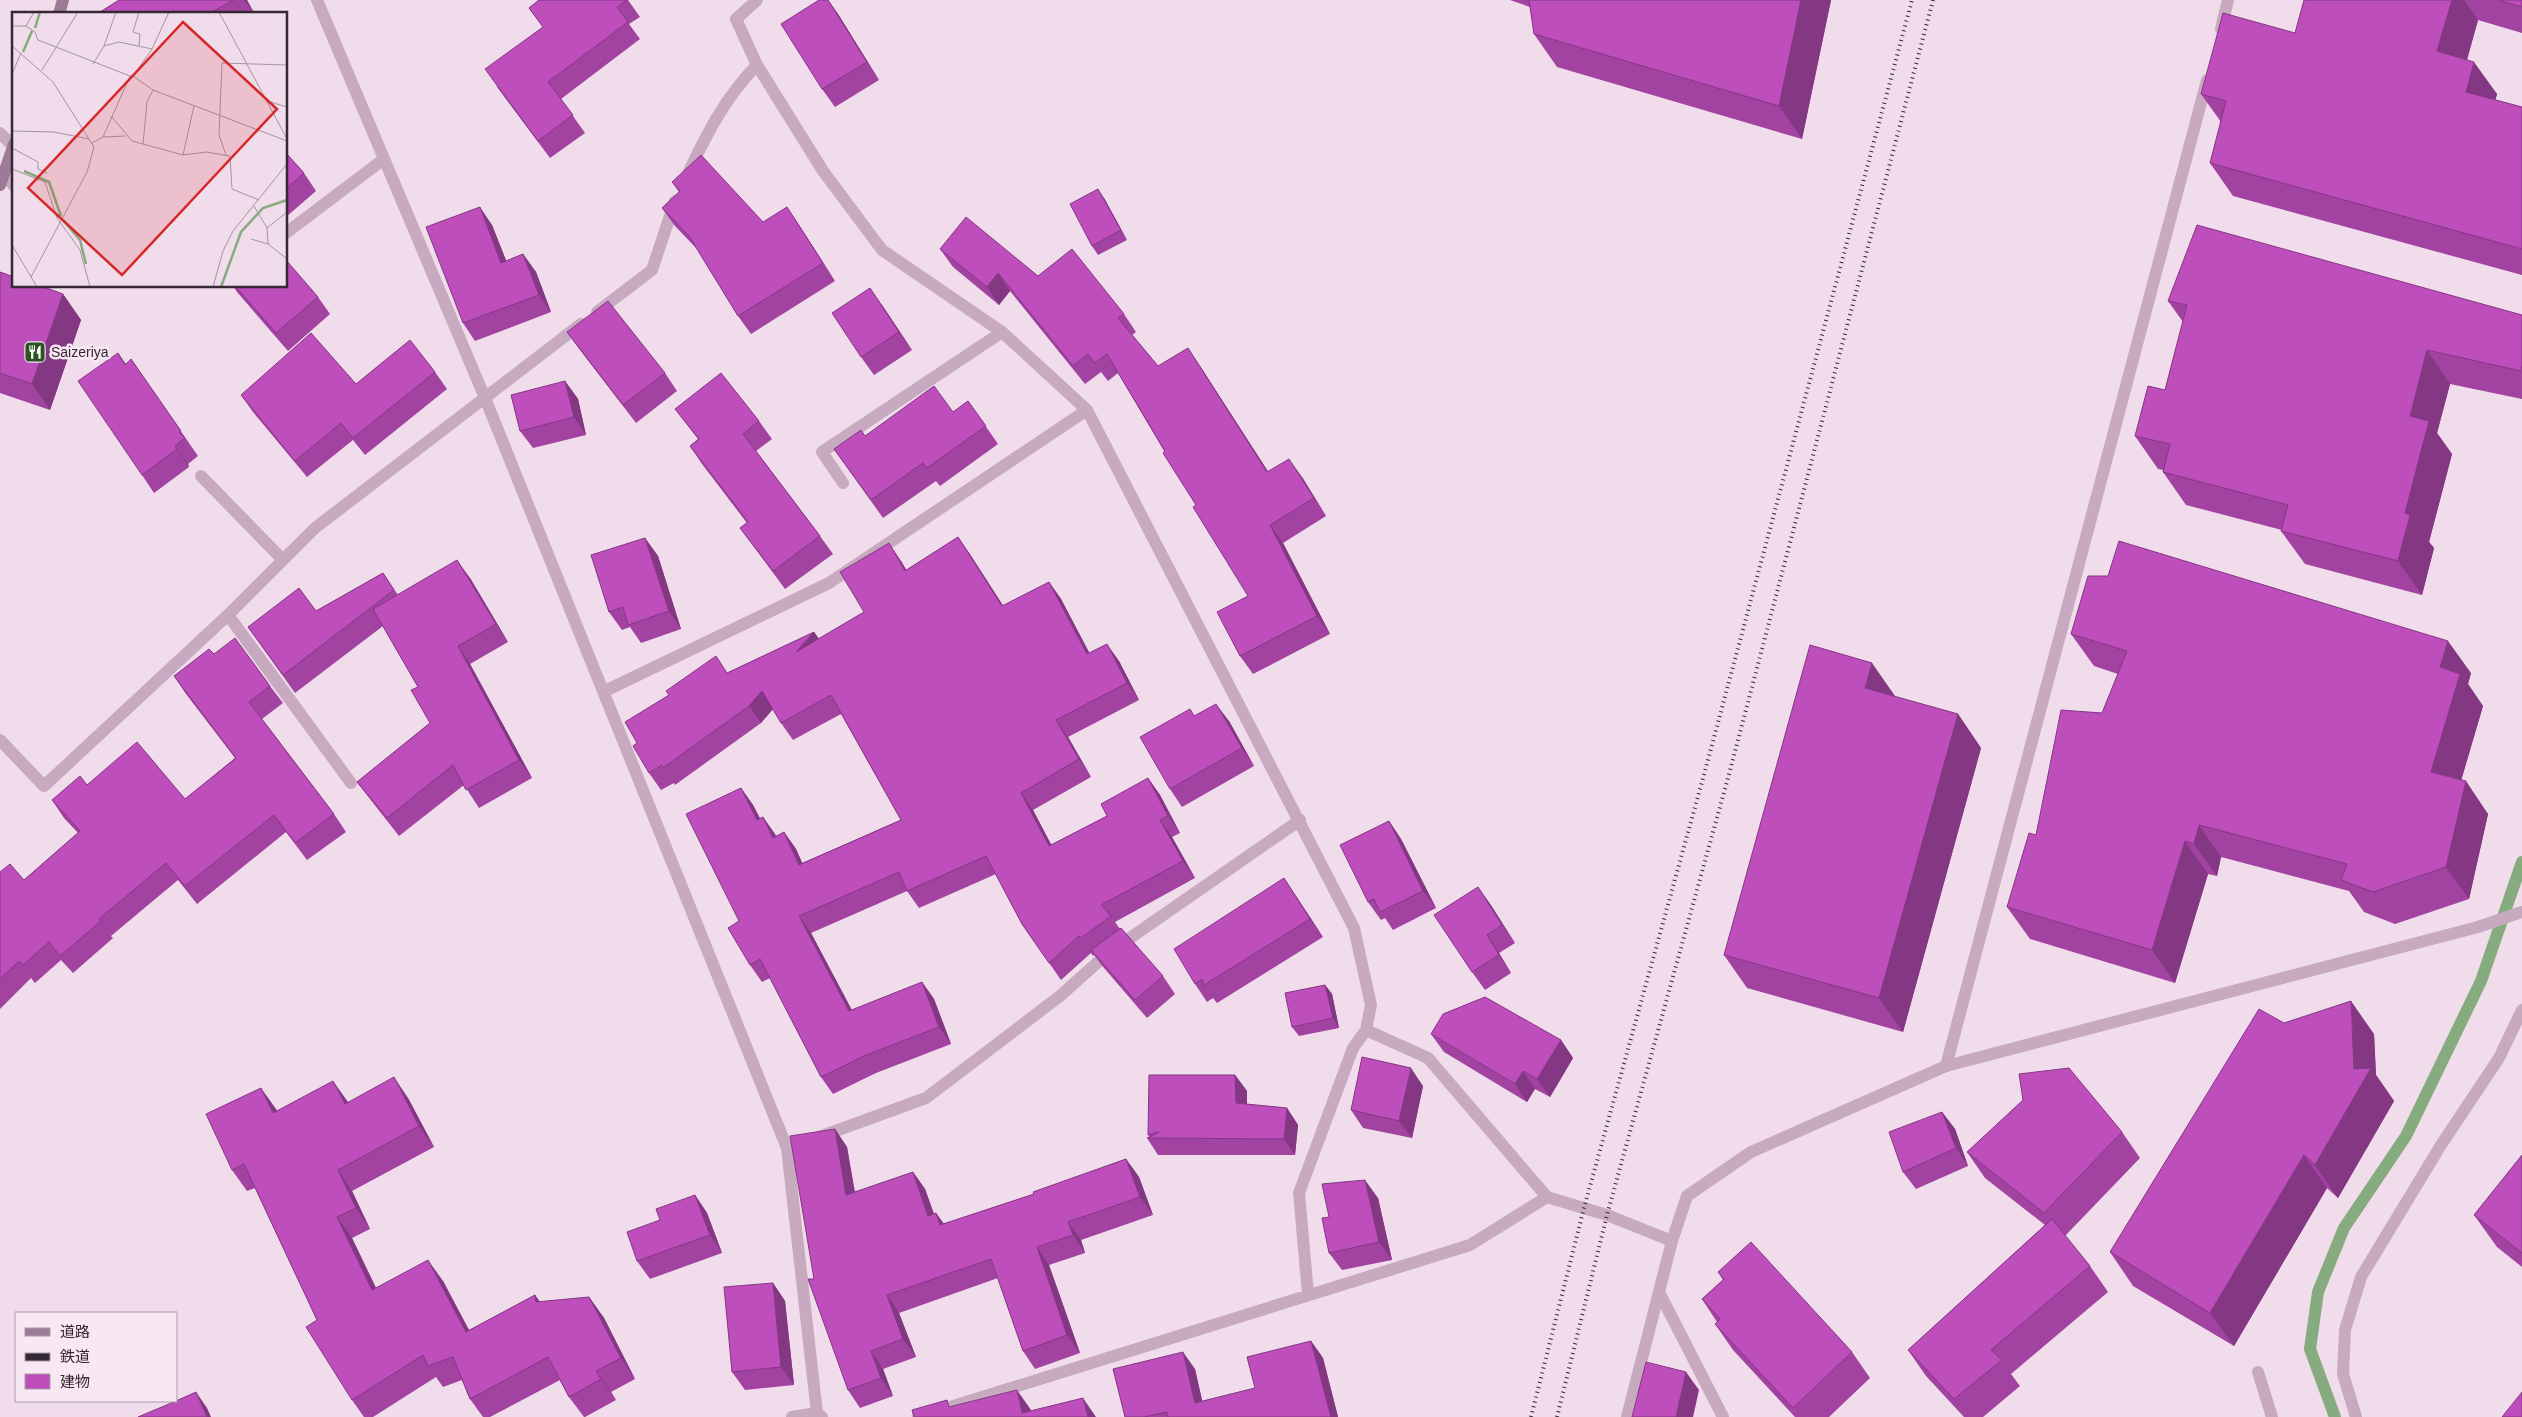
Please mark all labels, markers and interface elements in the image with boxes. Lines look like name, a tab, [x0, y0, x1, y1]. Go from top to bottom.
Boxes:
inset map	[12, 12, 288, 288]
restaurant icon: Saizeriya	[23, 340, 47, 364]
place label: Saizeriya	[51, 344, 109, 360]
legend	[15, 1312, 178, 1402]
text: 道路	[60, 1323, 90, 1340]
text: 鉄道	[60, 1348, 90, 1365]
text: 建物	[60, 1373, 90, 1390]

